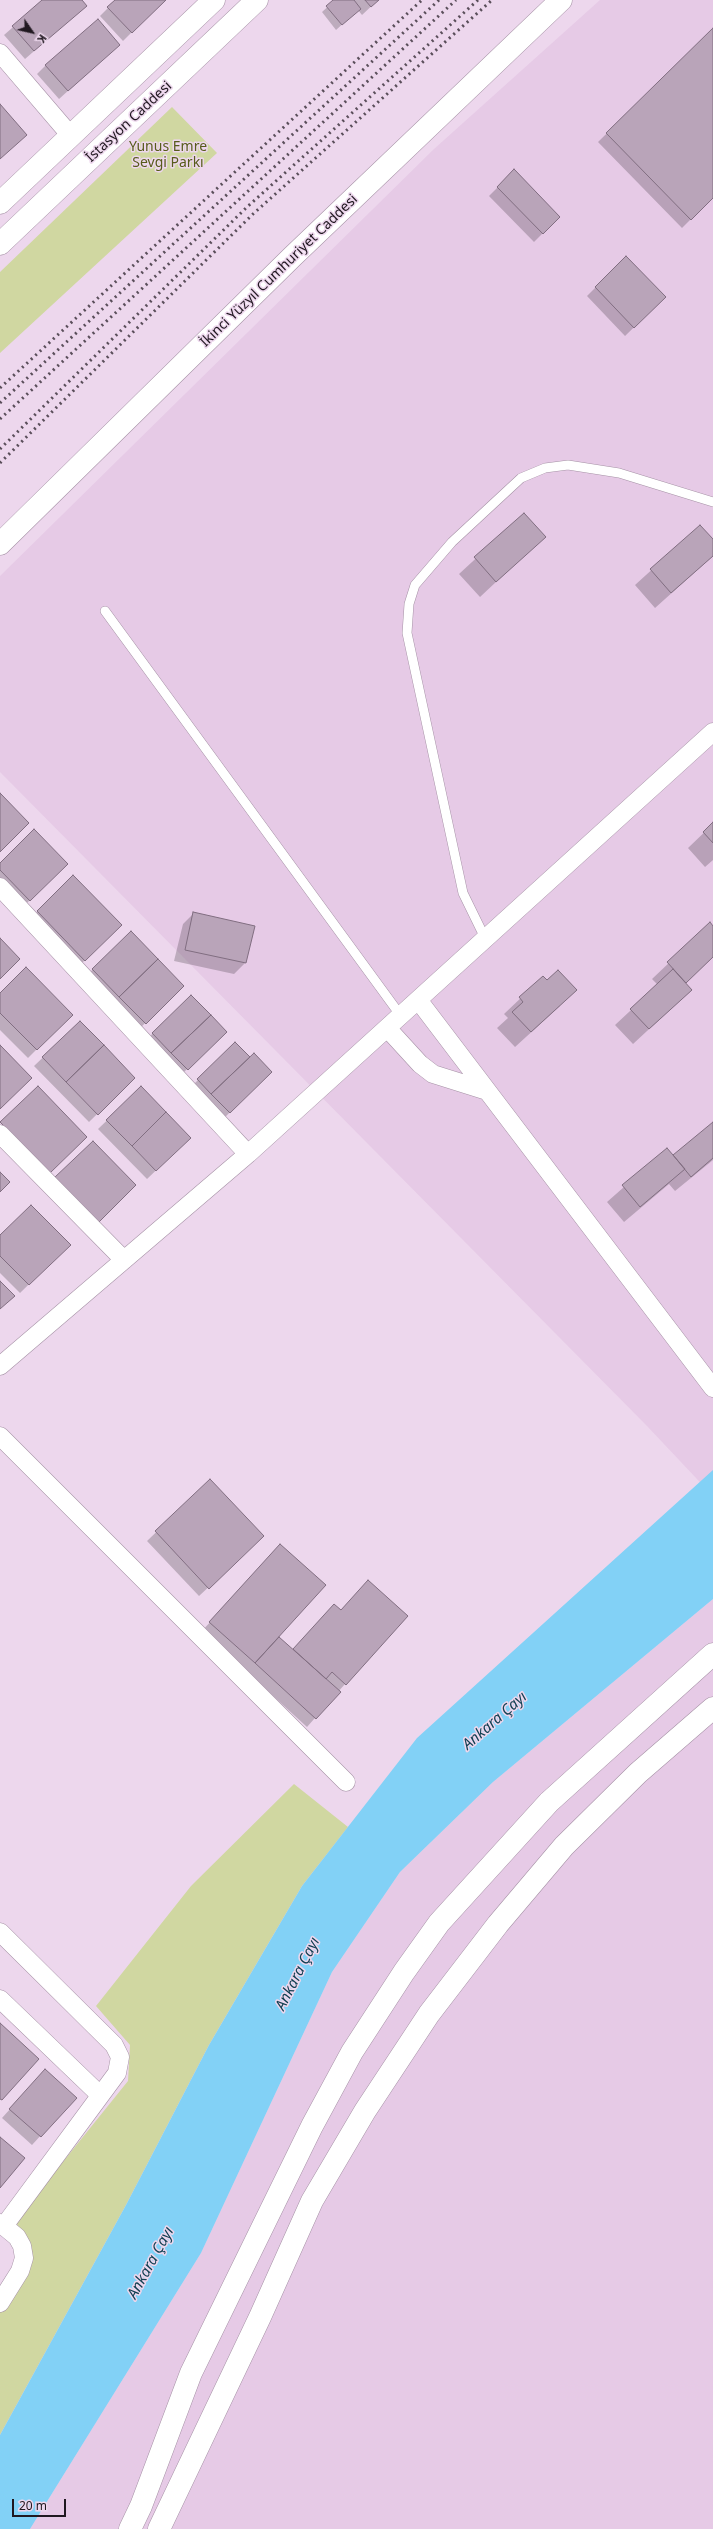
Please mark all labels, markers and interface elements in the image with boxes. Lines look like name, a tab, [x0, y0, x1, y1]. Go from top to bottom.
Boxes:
north arrow	[12, 12, 52, 52]
text: K	[34, 32, 51, 46]
street label: İstasyon Caddesi	[83, 78, 175, 166]
park label: Yunus Emre Sevgi Parkı	[129, 139, 207, 172]
street label: İkinci Yüzyıl Cumhuriyet Caddesi	[197, 191, 361, 351]
water label: Ankara Çayı	[459, 1688, 531, 1754]
water label: Ankara Çayı	[272, 1935, 324, 2013]
water label: Ankara Çayı	[124, 2224, 178, 2302]
scale bar	[14, 2491, 68, 2517]
text: 20 m	[19, 2497, 47, 2514]

